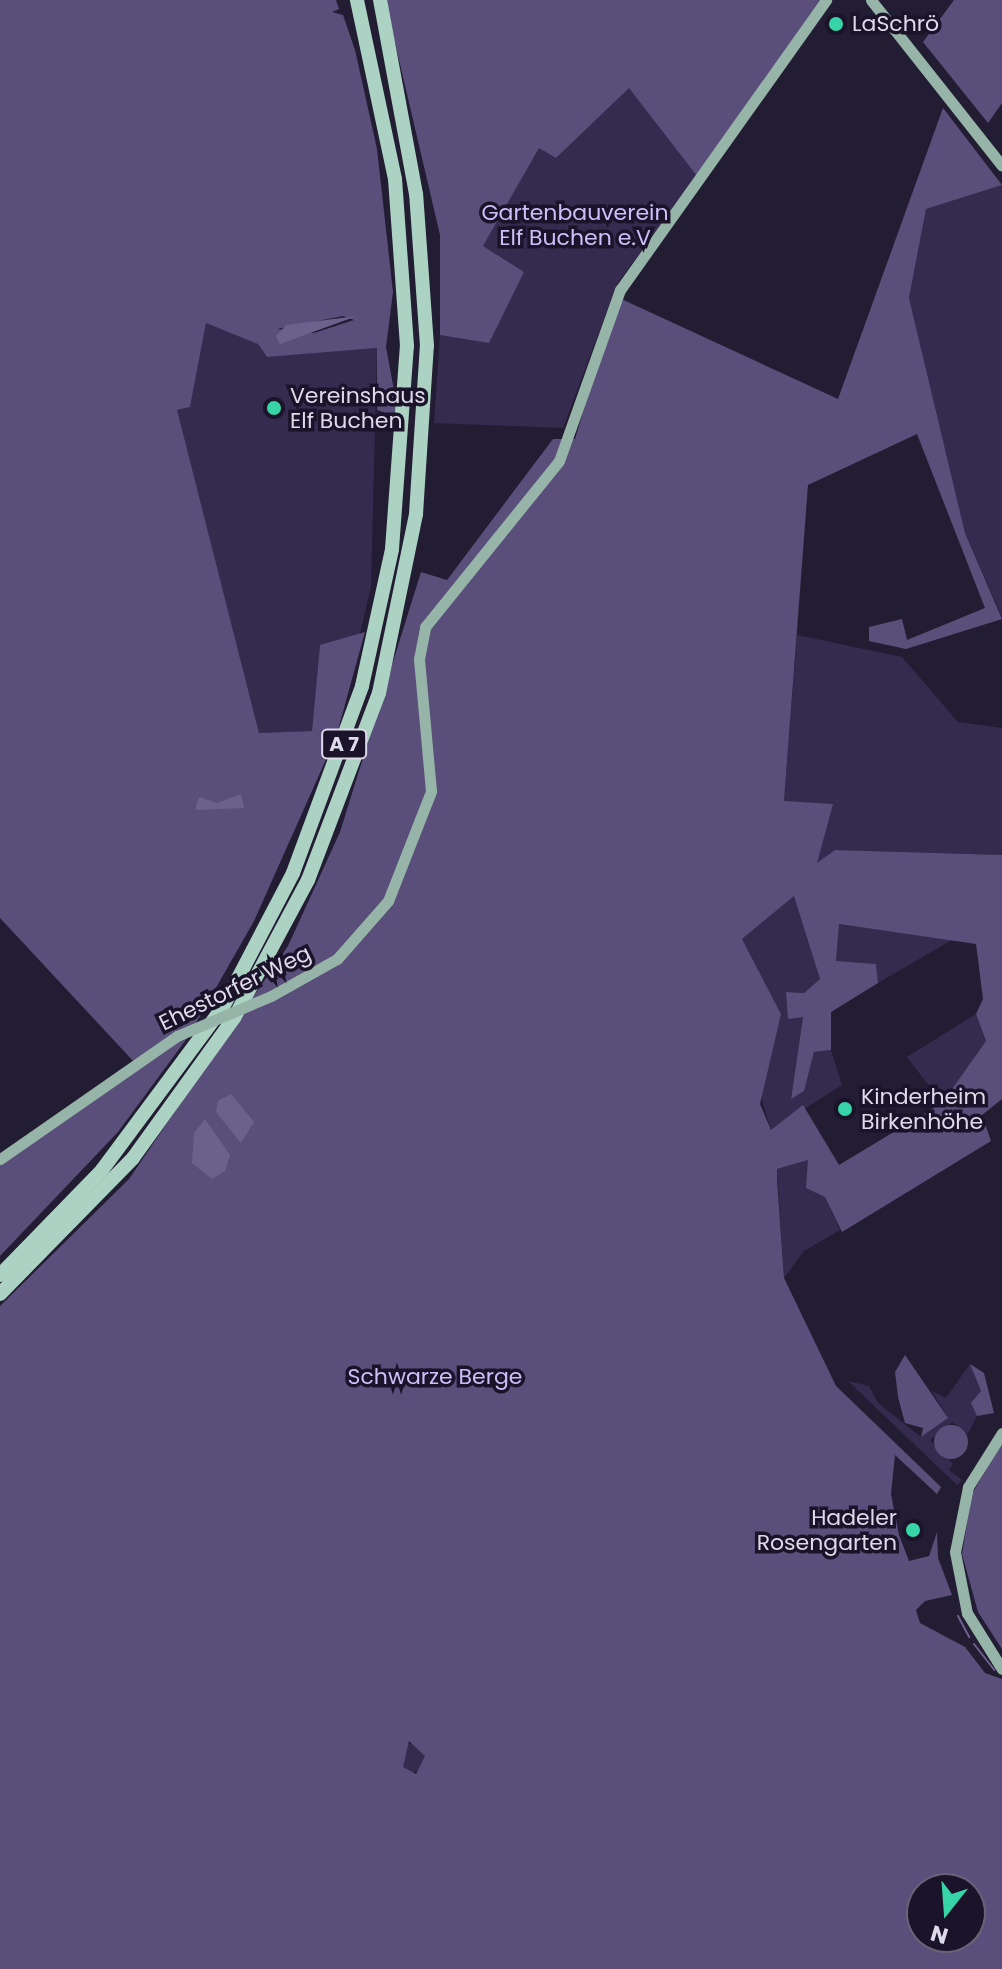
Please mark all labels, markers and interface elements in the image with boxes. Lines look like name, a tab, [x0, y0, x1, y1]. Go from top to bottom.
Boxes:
place label: LaSchrö	[852, 11, 939, 37]
marker: LaSchrö	[827, 15, 845, 33]
park label: Gartenbauverein Elf Buchen e.V	[481, 199, 669, 250]
place label: Vereinshaus Elf Buchen	[290, 382, 426, 434]
marker: Vereinshaus Elf Buchen	[265, 399, 283, 417]
road number: A 7	[320, 728, 368, 760]
street label: Ehestorfer Weg	[155, 940, 315, 1036]
place label: Kinderheim Birkenhöhe	[861, 1083, 986, 1134]
marker: Kinderheim Birkenhöhe	[836, 1100, 854, 1118]
park label: Schwarze Berge	[348, 1364, 522, 1390]
place label: Hadeler Rosengarten	[757, 1504, 897, 1556]
marker: Hadeler Rosengarten	[904, 1521, 922, 1539]
north arrow	[906, 1873, 986, 1953]
text: N	[927, 1917, 952, 1952]

